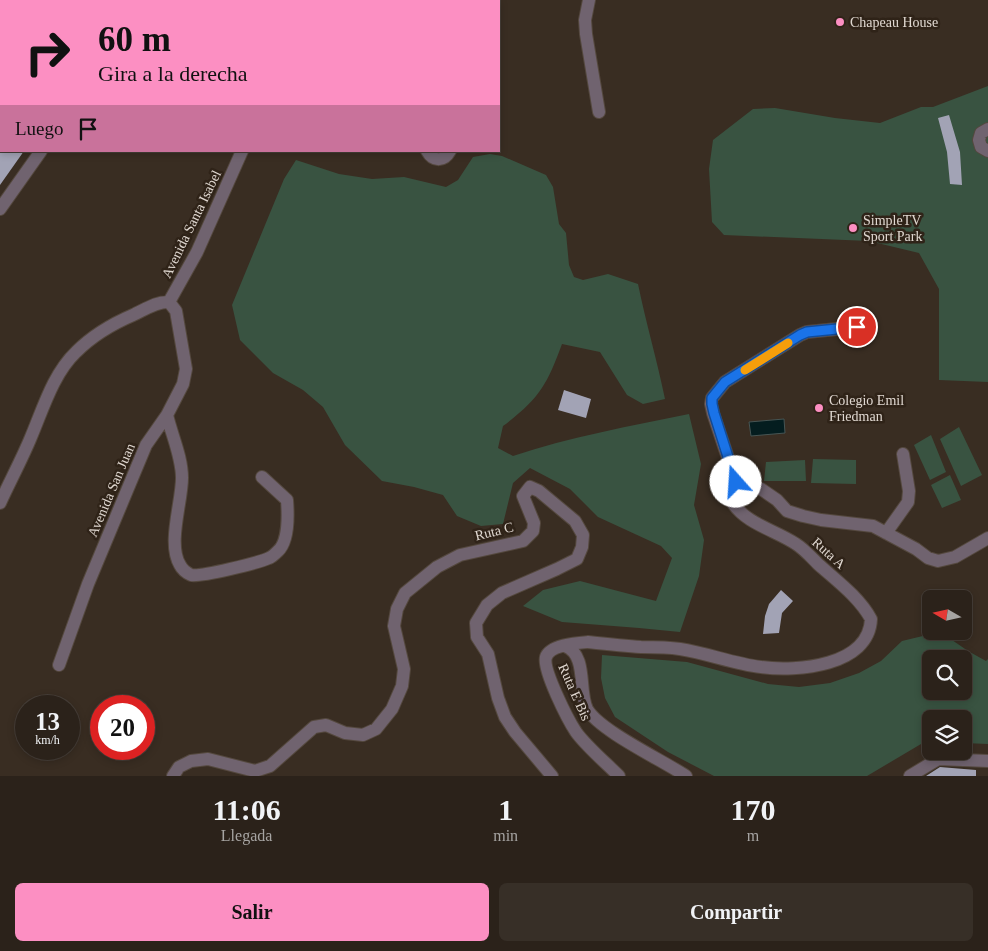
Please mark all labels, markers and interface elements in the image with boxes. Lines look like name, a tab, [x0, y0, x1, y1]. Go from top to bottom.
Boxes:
place label: Chapeau House	[850, 15, 938, 30]
marker: Chapeau House	[834, 16, 846, 28]
icon: right	[15, 20, 80, 85]
text: 60 m	[98, 20, 171, 59]
text: Gira a la derecha	[98, 61, 248, 86]
icon: arrive	[74, 115, 102, 143]
text: Luego	[15, 118, 64, 139]
street label: Avenida Santa Isabel	[159, 168, 224, 281]
place label: SimpleTV Sport Park	[863, 213, 923, 244]
marker: SimpleTV Sport Park	[847, 222, 859, 234]
pin	[836, 306, 878, 348]
icon: arrive	[843, 313, 871, 341]
place label: Colegio Emil Friedman	[829, 393, 904, 424]
marker: Colegio Emil Friedman	[813, 402, 825, 414]
street label: Avenida San Juan	[85, 441, 138, 539]
position arrow	[709, 455, 761, 507]
street label: Ruta C	[473, 519, 515, 544]
street label: Ruta A	[809, 535, 849, 573]
north arrow	[922, 590, 972, 640]
map controls	[922, 590, 972, 760]
button: search	[922, 650, 972, 700]
street label: Ruta E Bis	[555, 661, 594, 723]
speed limit sign: 20	[90, 695, 155, 760]
text: 13	[35, 708, 60, 735]
button: layers	[922, 710, 972, 760]
text: km/h	[35, 733, 60, 747]
text: 11:06	[212, 793, 281, 826]
text: 1	[498, 793, 513, 826]
text: 170	[731, 793, 776, 826]
text: Llegada	[221, 827, 272, 844]
text: min	[493, 827, 518, 844]
text: m	[747, 827, 759, 844]
button: Salir	[15, 883, 489, 941]
button: Compartir	[499, 883, 973, 941]

